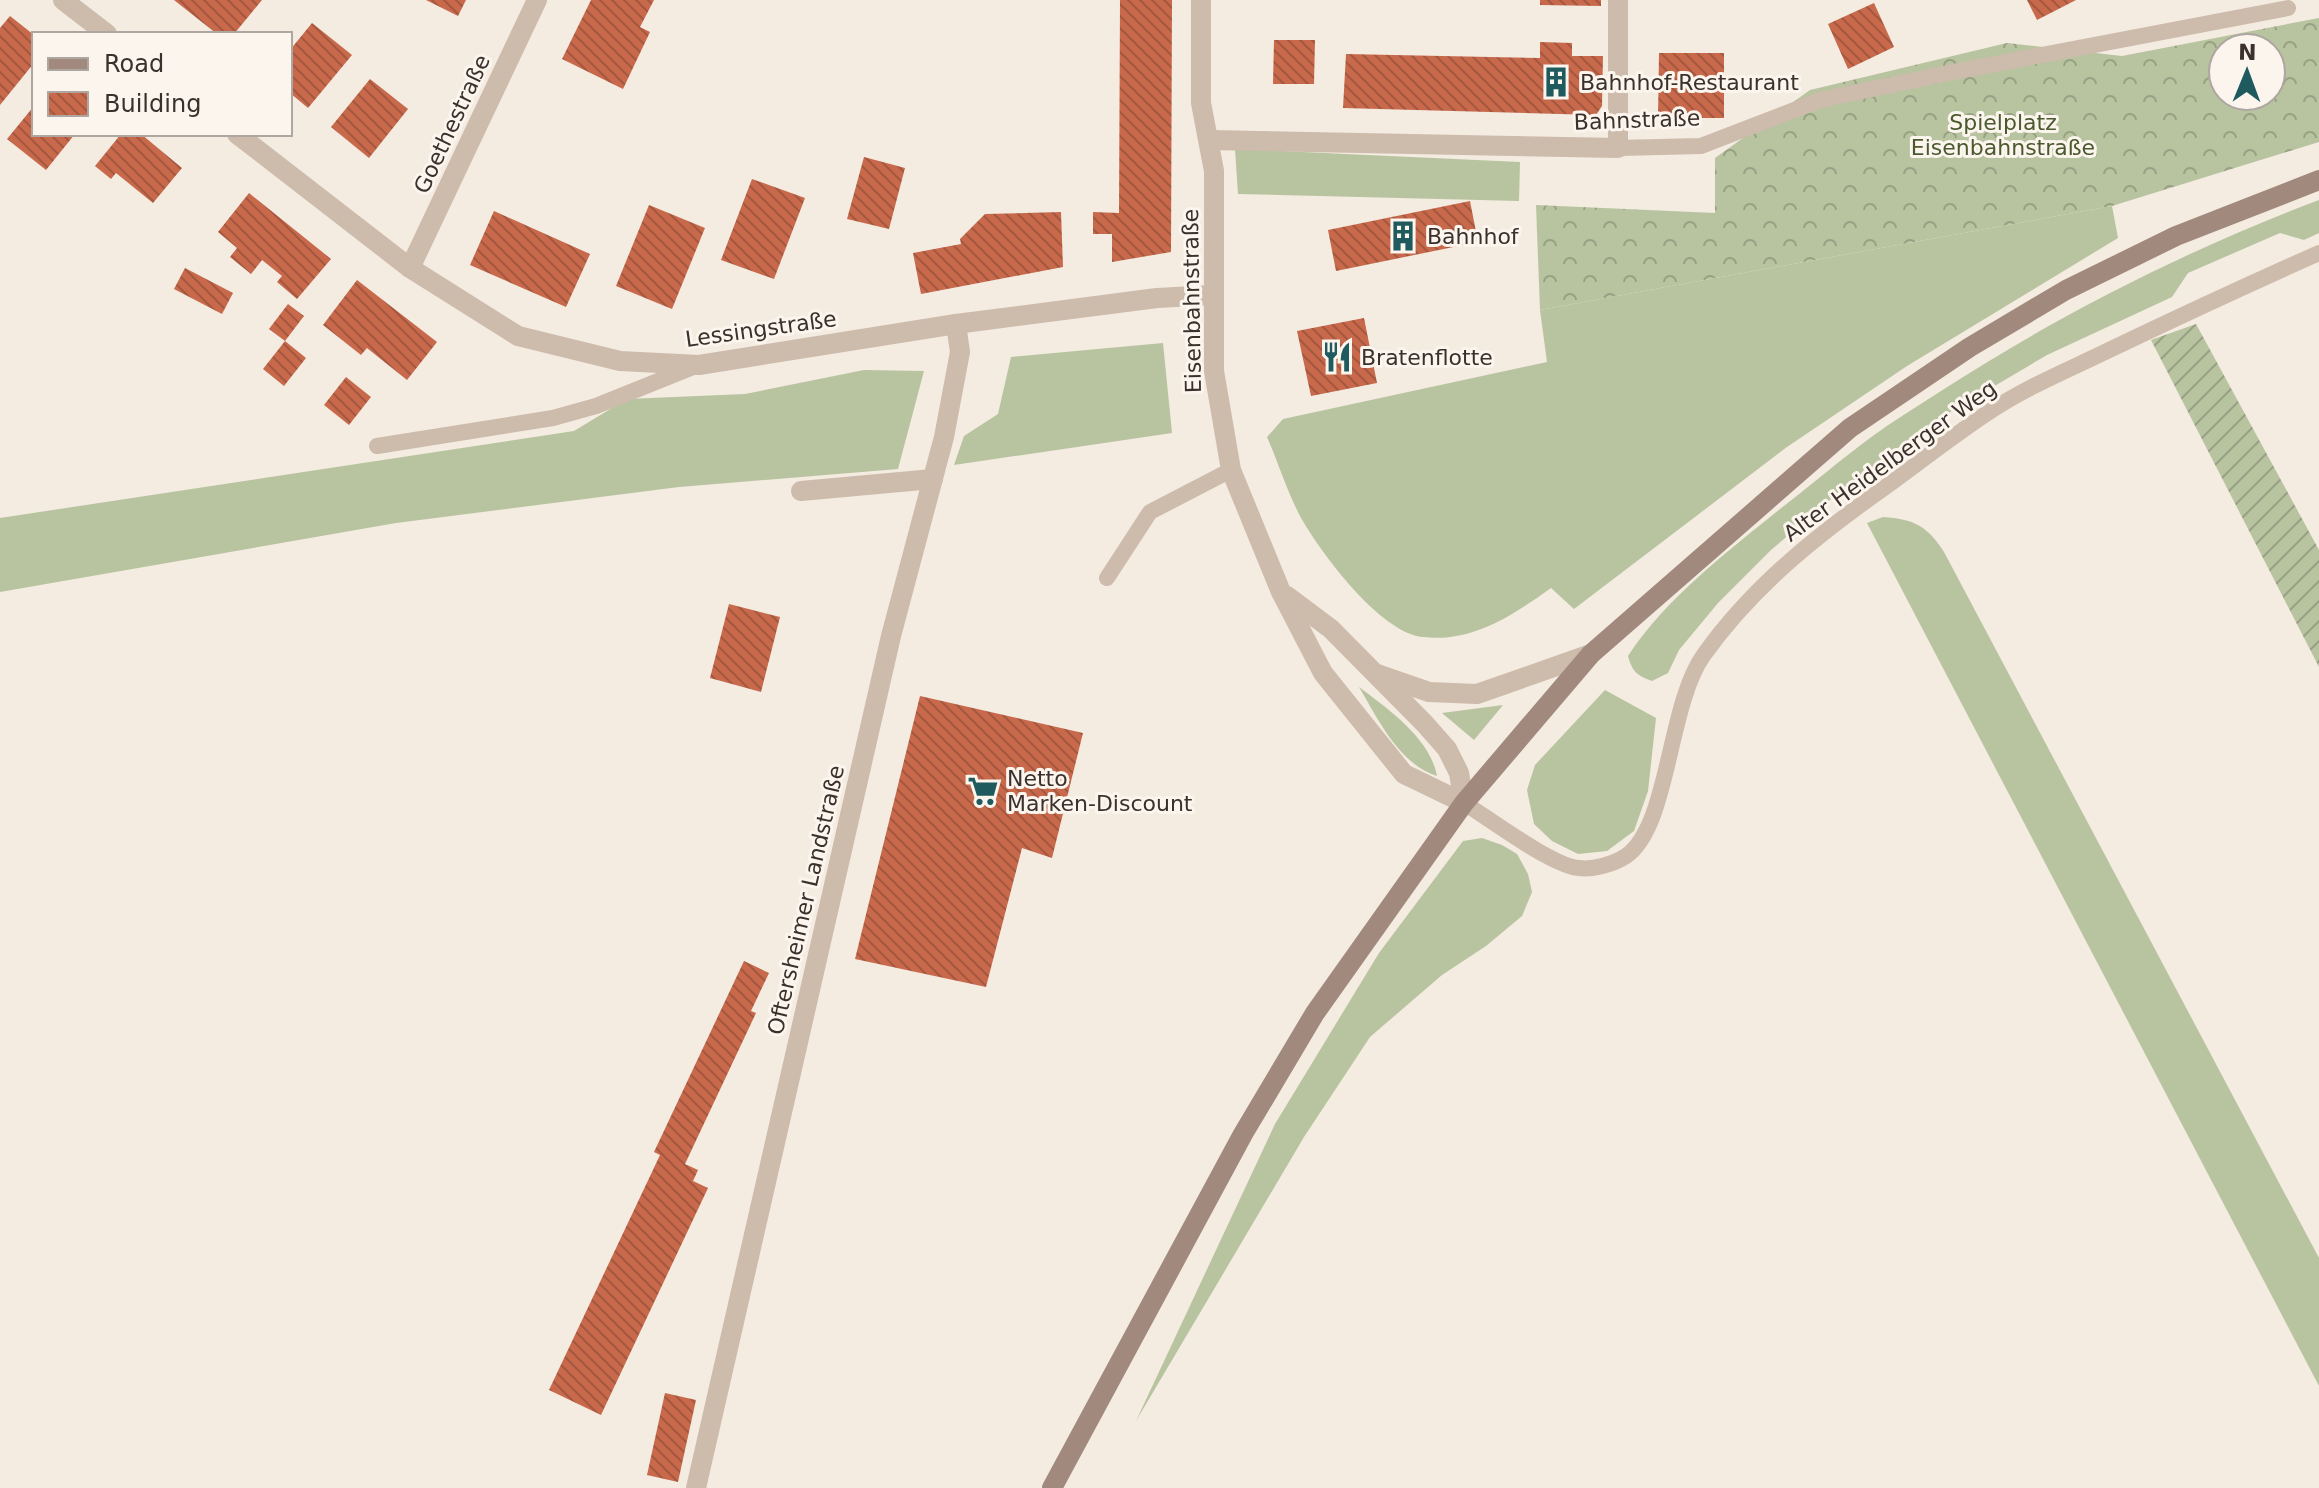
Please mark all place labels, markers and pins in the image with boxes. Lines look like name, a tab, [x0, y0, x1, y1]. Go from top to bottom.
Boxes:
building icon: Bahnhof-Restaurant	[1539, 65, 1573, 99]
place label: Bahnhof-Restaurant	[1580, 70, 1799, 95]
building icon: Bahnhof	[1386, 219, 1420, 253]
place label: Bahnhof	[1427, 224, 1520, 249]
restaurant icon: Bratenflotte	[1320, 340, 1354, 374]
place label: Bratenflotte	[1361, 345, 1493, 370]
place label: Netto Marken-Discount	[1007, 766, 1193, 816]
supermarket icon: Netto Marken-Discount	[966, 774, 1000, 808]

